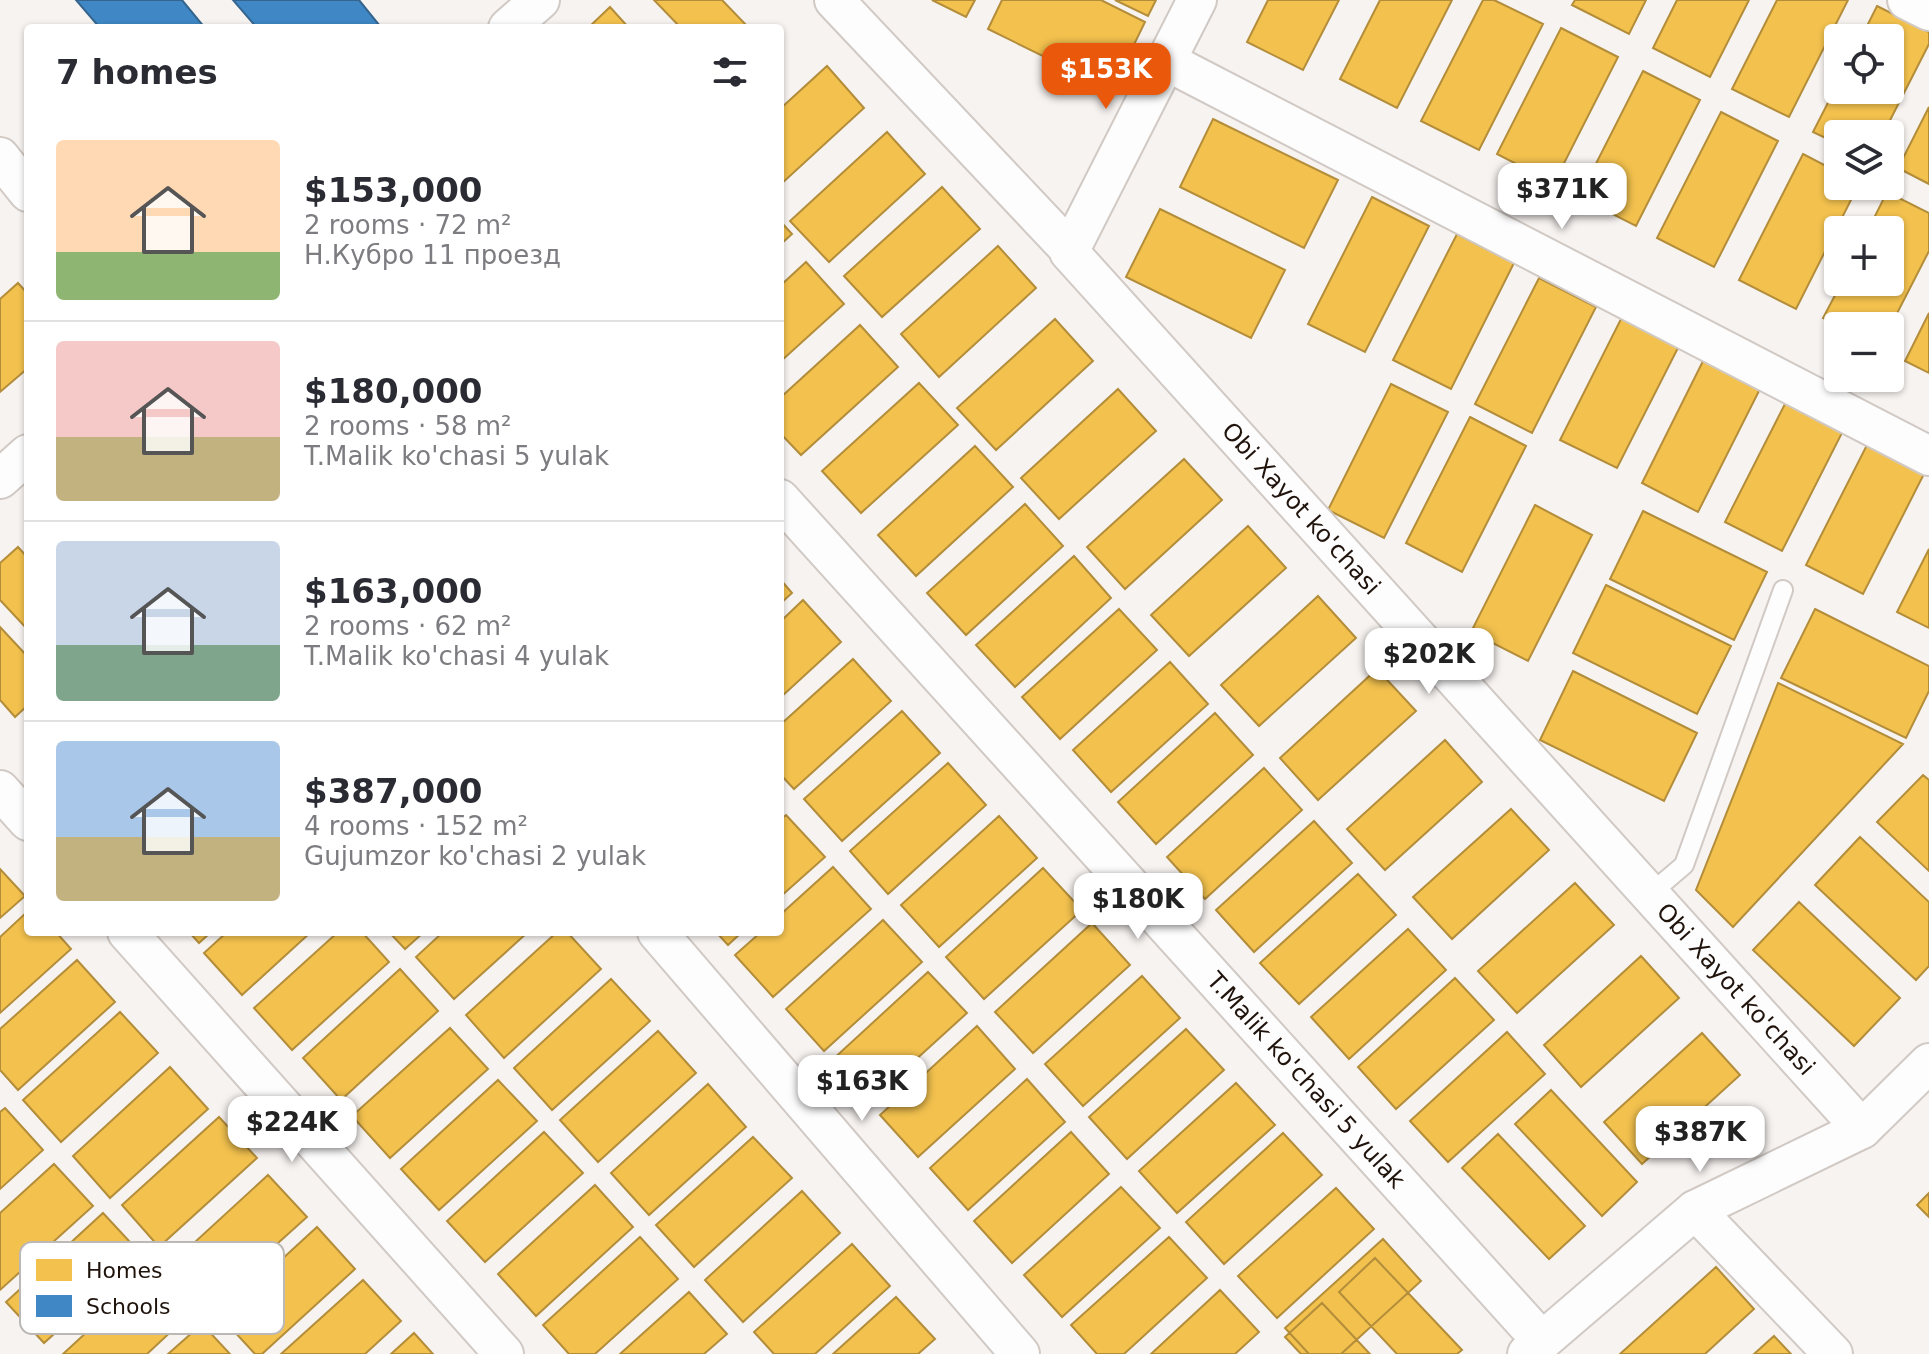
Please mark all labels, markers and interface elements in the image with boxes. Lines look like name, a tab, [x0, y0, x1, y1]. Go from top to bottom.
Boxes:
map controls	[1824, 24, 1904, 392]
button: locate	[1824, 24, 1904, 104]
pin: $153K	[1050, 43, 1162, 111]
icon: filters	[708, 50, 752, 94]
text: 7 homes	[56, 52, 218, 92]
text: $153K	[1060, 54, 1152, 84]
button: layers	[1824, 120, 1904, 200]
pin: $371K	[1506, 163, 1618, 231]
text: $153,000	[304, 170, 483, 210]
icon: home	[120, 172, 216, 268]
text: $371K	[1516, 174, 1608, 204]
text: 2 rooms · 72 m²	[304, 210, 512, 240]
button: +	[1824, 216, 1904, 296]
text: Н.Кубро 11 проезд	[304, 240, 561, 270]
button: −	[1824, 312, 1904, 392]
text: $180,000	[304, 371, 483, 411]
icon: home	[120, 373, 216, 469]
text: 2 rooms · 58 m²	[304, 411, 512, 441]
street label: Obi Xayot ko'chasi	[1216, 417, 1386, 600]
text: T.Malik ko'chasi 5 yulak	[304, 441, 609, 471]
text: $163,000	[304, 571, 483, 611]
icon: home	[120, 573, 216, 669]
text: 2 rooms · 62 m²	[304, 611, 512, 641]
pin: $202K	[1373, 628, 1485, 696]
text: $202K	[1383, 639, 1475, 669]
text: T.Malik ko'chasi 4 yulak	[304, 641, 609, 671]
text: $387,000	[304, 771, 483, 811]
icon: home	[120, 773, 216, 869]
text: 4 rooms · 152 m²	[304, 811, 528, 841]
text: Gujumzor ko'chasi 2 yulak	[304, 841, 646, 871]
pin: $180K	[1082, 873, 1194, 941]
text: $180K	[1092, 884, 1184, 914]
street label: Obi Xayot ko'chasi	[1651, 897, 1821, 1081]
street label: T.Malik ko'chasi 5 yulak	[1200, 966, 1411, 1194]
pin: $163K	[806, 1055, 918, 1123]
text: $163K	[816, 1066, 908, 1096]
pin: $224K	[236, 1096, 348, 1164]
pin: $387K	[1644, 1106, 1756, 1174]
text: $224K	[246, 1107, 338, 1137]
text: $387K	[1654, 1117, 1746, 1147]
legend	[20, 1242, 284, 1334]
text: Homes	[86, 1258, 162, 1283]
text: Schools	[86, 1294, 171, 1319]

